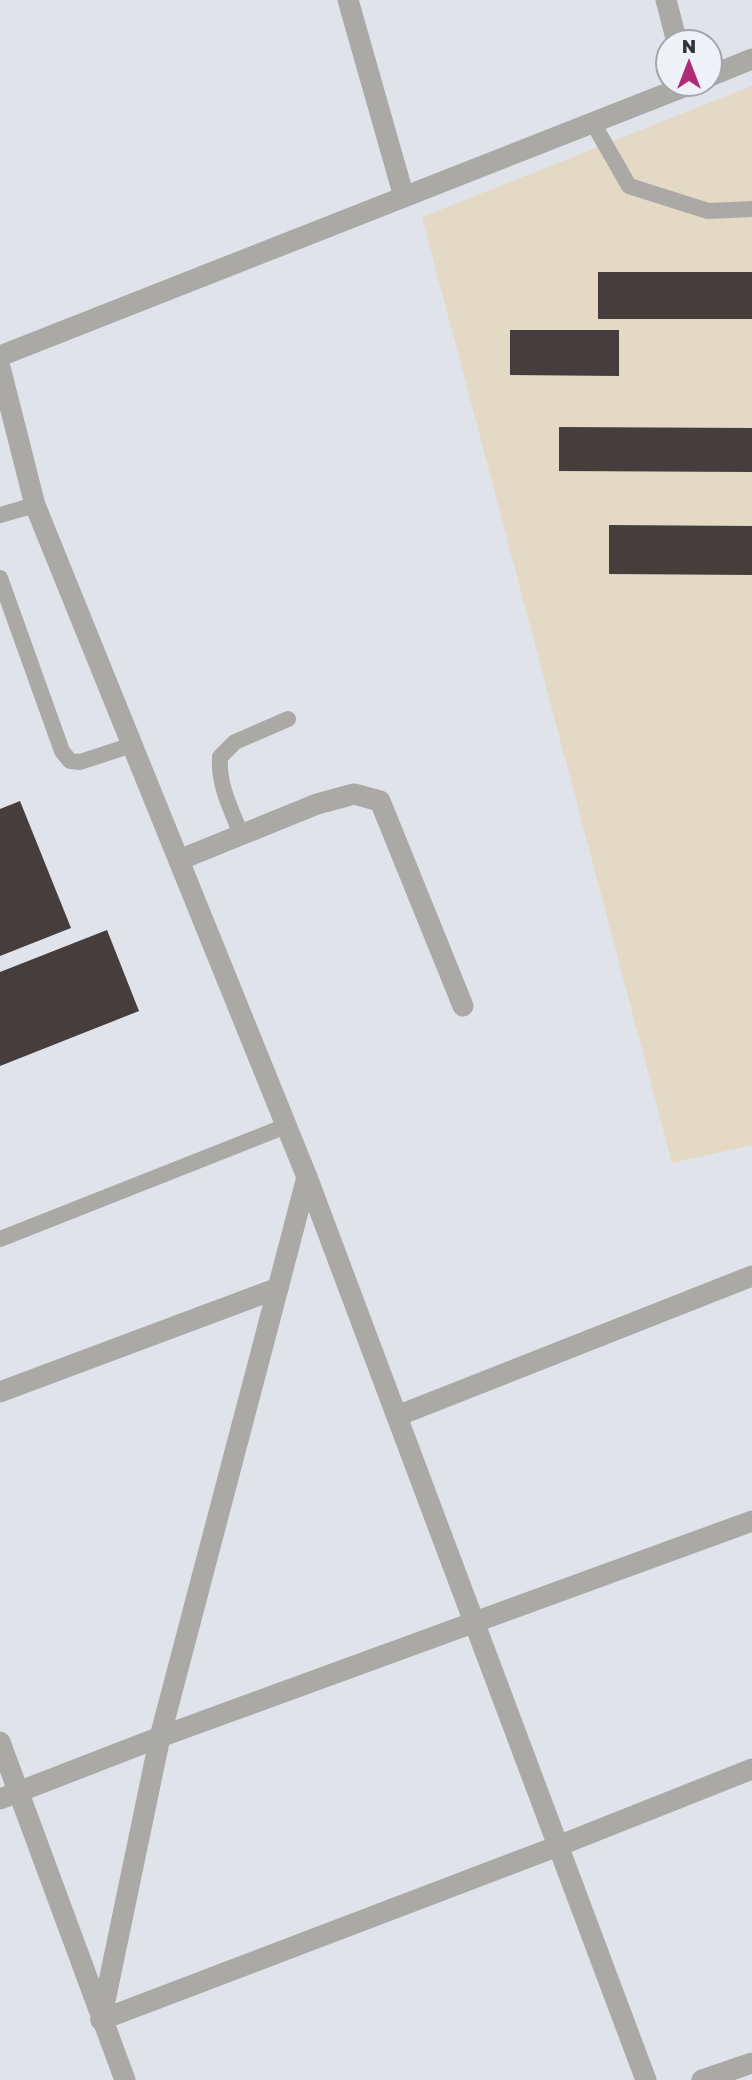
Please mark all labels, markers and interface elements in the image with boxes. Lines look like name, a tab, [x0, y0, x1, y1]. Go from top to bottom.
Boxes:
north arrow	[654, 28, 724, 98]
text: N	[682, 34, 696, 57]

